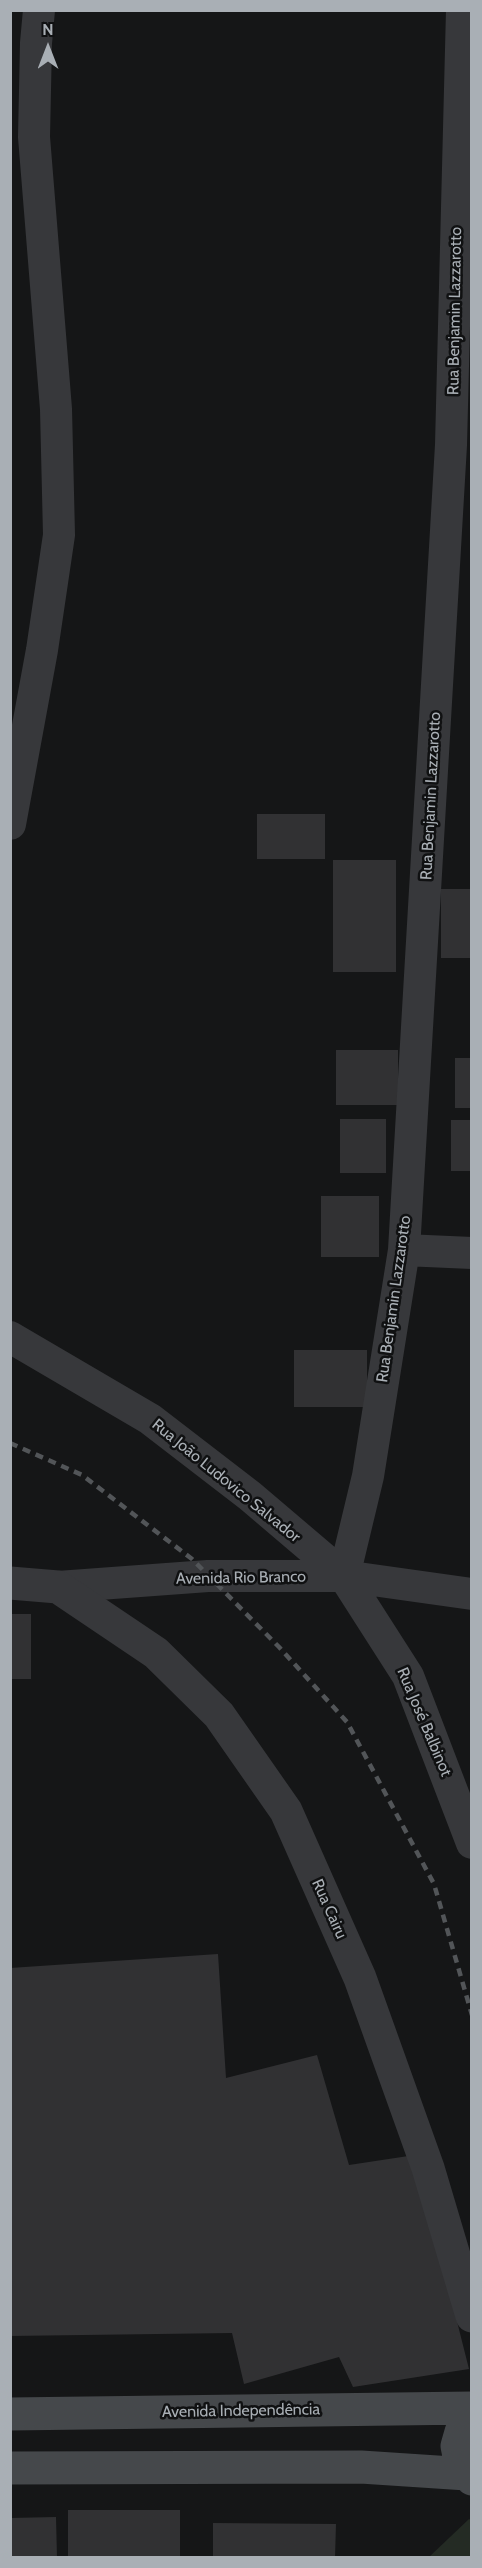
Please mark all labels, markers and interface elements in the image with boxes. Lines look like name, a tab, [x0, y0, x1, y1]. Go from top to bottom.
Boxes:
north arrow	[18, 18, 78, 78]
text: N	[42, 20, 54, 39]
street label: Rua Benjamin Lazzarotto	[444, 227, 466, 395]
street label: Rua Benjamin Lazzarotto	[417, 711, 445, 881]
street label: Rua Benjamin Lazzarotto	[373, 1214, 415, 1384]
street label: Rua João Ludovico Salvador	[148, 1415, 304, 1547]
street label: Avenida Rio Branco	[176, 1567, 306, 1589]
street label: Rua José Balbinot	[392, 1665, 456, 1779]
street label: Rua Cairu	[307, 1876, 351, 1942]
street label: Avenida Independência	[162, 2400, 320, 2422]

